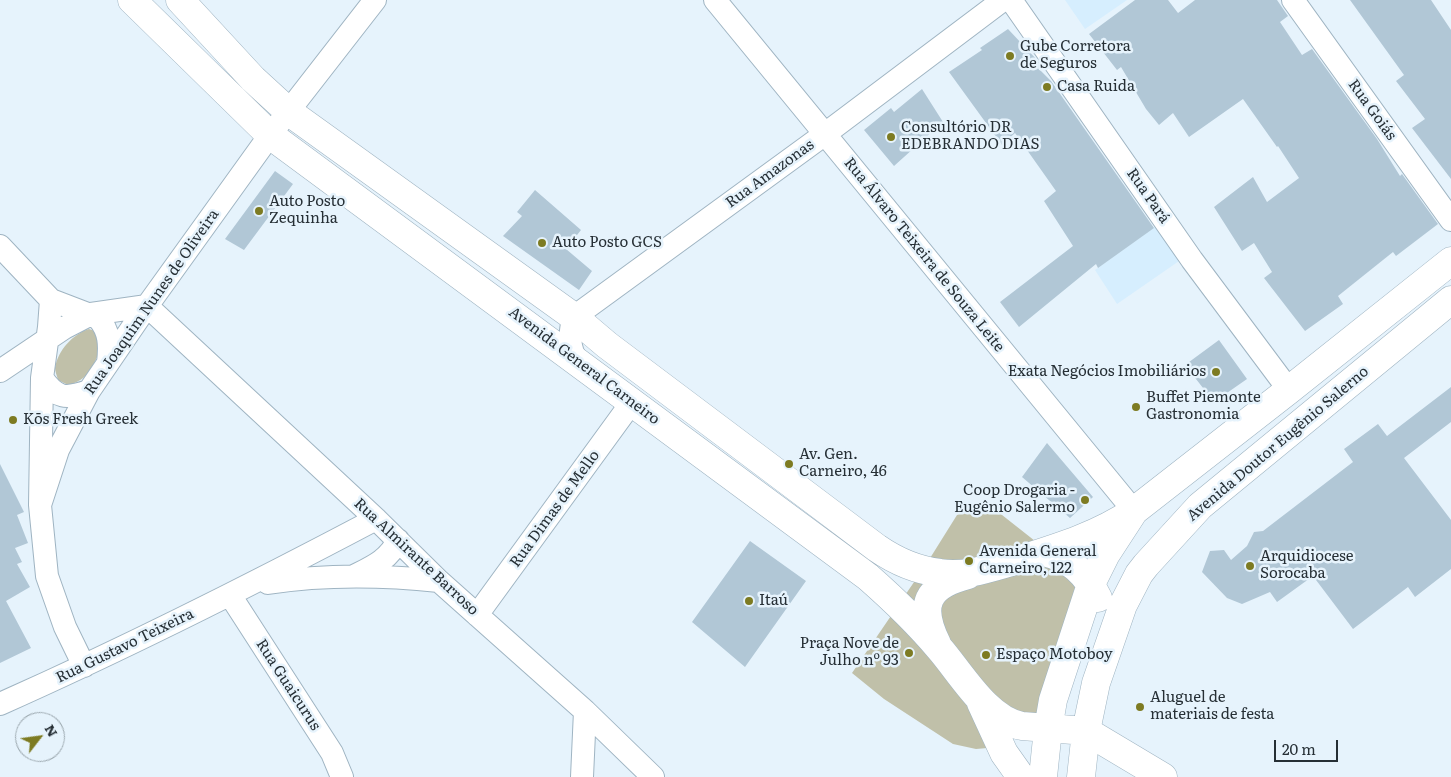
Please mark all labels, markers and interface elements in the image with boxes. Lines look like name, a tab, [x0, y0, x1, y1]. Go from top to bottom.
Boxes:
place label: Gube Corretora de Seguros	[1020, 38, 1131, 73]
marker: Gube Corretora de Seguros	[1004, 50, 1016, 62]
street label: Rua Goiás	[1344, 76, 1400, 144]
place label: Casa Ruida	[1057, 78, 1135, 96]
marker: Casa Ruida	[1041, 81, 1053, 93]
place label: Consultório DR EDEBRANDO DIAS	[901, 119, 1039, 154]
marker: Consultório DR EDEBRANDO DIAS	[885, 131, 897, 143]
street label: Rua Amazonas	[722, 136, 818, 212]
street label: Rua Álvaro Teixeira de Souza Leite	[840, 154, 1008, 356]
street label: Rua Pará	[1123, 165, 1173, 227]
place label: Auto Posto Zequinha	[269, 193, 345, 228]
marker: Auto Posto Zequinha	[253, 205, 265, 217]
street label: Rua Joaquim Nunes de Oliveira	[81, 206, 223, 398]
place label: Auto Posto GCS	[552, 234, 662, 252]
marker: Auto Posto GCS	[536, 237, 548, 249]
street label: Avenida General Carneiro	[505, 303, 663, 429]
place label: Exata Negócios Imobiliários	[1008, 363, 1206, 381]
street label: Avenida Doutor Eugênio Salerno	[1184, 363, 1372, 525]
marker: Exata Negócios Imobiliários	[1210, 366, 1222, 378]
place label: Buffet Piemonte Gastronomia	[1146, 389, 1261, 424]
marker: Buffet Piemonte Gastronomia	[1130, 401, 1142, 413]
place label: Kōs Fresh Greek	[23, 411, 138, 429]
marker: Kōs Fresh Greek	[7, 414, 19, 426]
place label: Av. Gen. Carneiro, 46	[799, 446, 887, 481]
street label: Rua Dimas de Mello	[506, 447, 604, 571]
marker: Av. Gen. Carneiro, 46	[783, 458, 795, 470]
place label: Coop Drogaria - Eugênio Salermo	[954, 482, 1075, 517]
marker: Coop Drogaria - Eugênio Salermo	[1079, 494, 1091, 506]
street label: Rua Almirante Barroso	[350, 495, 482, 619]
place label: Avenida General Carneiro, 122	[979, 543, 1097, 578]
place label: Arquidiocese Sorocaba	[1260, 548, 1354, 583]
marker: Avenida General Carneiro, 122	[963, 555, 975, 567]
marker: Arquidiocese Sorocaba	[1244, 560, 1256, 572]
place label: Itaú	[759, 592, 788, 610]
marker: Itaú	[743, 595, 755, 607]
street label: Rua Gustavo Teixeira	[53, 605, 197, 687]
place label: Praça Nove de Julho nº 93	[800, 635, 899, 670]
street label: Rua Guaicurus	[252, 636, 324, 734]
place label: Espaço Motoboy	[996, 646, 1113, 664]
marker: Praça Nove de Julho nº 93	[903, 647, 915, 659]
marker: Espaço Motoboy	[980, 649, 992, 661]
place label: Aluguel de materiais de festa	[1150, 689, 1274, 724]
marker: Aluguel de materiais de festa	[1134, 701, 1146, 713]
north arrow	[15, 712, 65, 762]
text: N	[41, 720, 64, 740]
scale bar	[1276, 730, 1340, 762]
text: 20 m	[1282, 737, 1316, 760]

